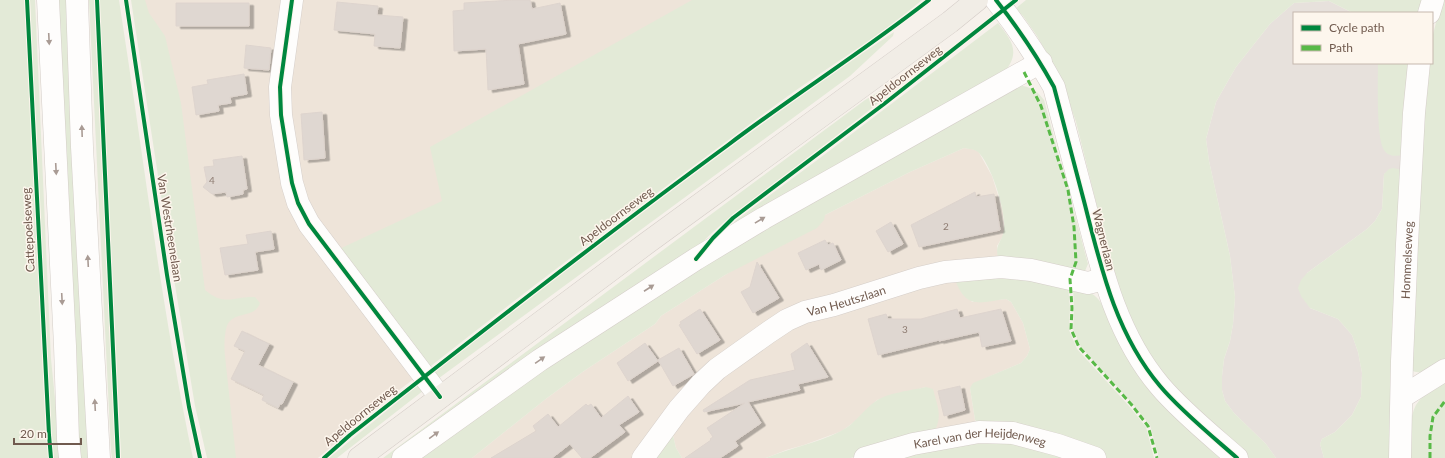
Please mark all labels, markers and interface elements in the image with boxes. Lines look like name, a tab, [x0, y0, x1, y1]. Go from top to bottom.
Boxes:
legend	[1293, 12, 1433, 64]
text: Cycle path	[1329, 20, 1384, 35]
one-way arrow	[46, 33, 53, 45]
text: Path	[1329, 40, 1353, 55]
street label: Apeldoornseweg	[865, 42, 945, 108]
one-way arrow	[78, 125, 85, 137]
one-way arrow	[53, 163, 59, 176]
street label: Van Westrheenelaan	[154, 173, 186, 283]
house number: 4	[209, 174, 215, 186]
street label: Apeldoornseweg	[576, 183, 656, 249]
street label: Cattepoelseweg	[18, 187, 38, 273]
street label: Wagnerlaan	[1089, 208, 1119, 272]
one-way arrow	[754, 217, 766, 224]
house number: 2	[943, 220, 949, 232]
street label: Hommelseweg	[1397, 221, 1416, 299]
one-way arrow	[84, 255, 91, 267]
street label: Van Heutszlaan	[805, 282, 887, 319]
one-way arrow	[643, 285, 655, 292]
one-way arrow	[59, 293, 66, 305]
house number: 3	[902, 323, 908, 335]
one-way arrow	[535, 356, 546, 364]
street label: Apeldoornseweg	[321, 381, 399, 449]
one-way arrow	[92, 399, 99, 411]
scale bar	[14, 420, 81, 446]
street label: Karel van der Heijdenweg	[912, 424, 1048, 451]
text: 20 m	[20, 426, 47, 441]
one-way arrow	[429, 431, 440, 439]

